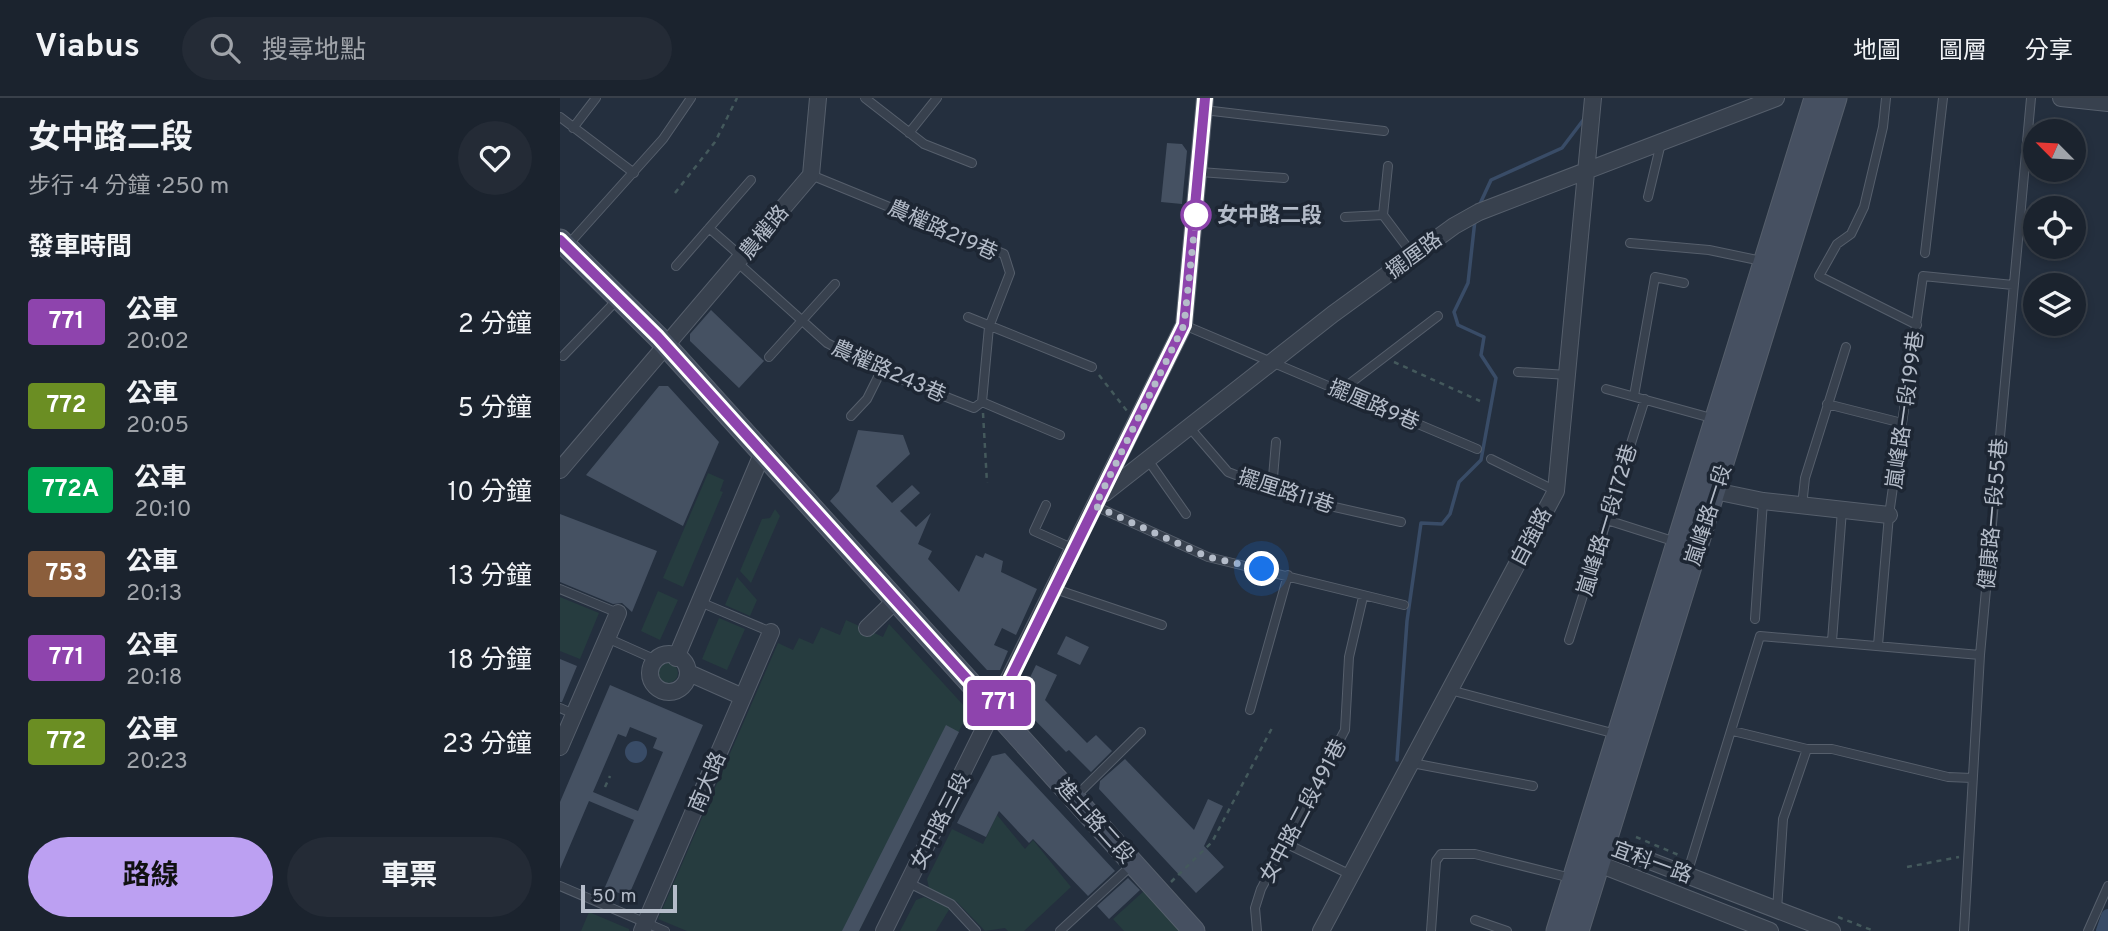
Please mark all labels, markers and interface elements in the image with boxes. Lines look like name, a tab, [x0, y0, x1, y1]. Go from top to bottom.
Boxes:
search box	[182, 17, 672, 80]
text: Viabus	[35, 27, 140, 69]
icon: search	[206, 29, 244, 67]
text: 搜尋地點	[262, 35, 366, 68]
text: 地圖	[1853, 37, 1901, 67]
text: 圖層	[1939, 37, 1987, 67]
text: 分享	[2025, 37, 2073, 67]
text: 女中路二段	[28, 119, 193, 161]
north arrow	[2023, 119, 2086, 182]
map controls	[2023, 119, 2086, 336]
button: heart	[458, 121, 532, 195]
text: 步行 · 4 分鐘 · 250 m	[28, 173, 229, 202]
street label: 農權路219巷	[883, 195, 1001, 268]
button: locate	[2023, 196, 2086, 259]
street label: 農權路	[735, 200, 796, 266]
marker: 女中路二段	[1181, 200, 1211, 230]
place label: 女中路二段	[1217, 203, 1322, 230]
street label: 擺厘路	[1381, 227, 1448, 286]
text: 發車時間	[28, 232, 132, 265]
button: layers	[2023, 273, 2086, 336]
text: 公車	[126, 295, 178, 328]
text: 771	[49, 307, 84, 337]
text: 2 分鐘	[458, 309, 532, 342]
text: 20:02	[126, 328, 189, 357]
street label: 嵐峰路一段199巷	[1882, 330, 1931, 491]
street label: 農權路243巷	[827, 335, 950, 410]
street label: 擺厘路9巷	[1324, 375, 1423, 438]
text: 公車	[126, 379, 178, 412]
text: 772	[46, 391, 87, 421]
text: 5 分鐘	[458, 393, 532, 426]
text: 20:05	[126, 412, 189, 441]
street label: 健康路一段55巷	[1974, 437, 2015, 591]
street label: 嵐峰路一段172巷	[1573, 441, 1644, 600]
street label: 嵐峰路一段	[1680, 461, 1738, 570]
text: 公車	[134, 463, 186, 496]
street label: 擺厘路11巷	[1234, 464, 1337, 521]
text: 772A	[42, 475, 99, 505]
text: 10 分鐘	[447, 477, 532, 510]
text: 20:10	[134, 496, 192, 525]
street label: 自強路	[1506, 504, 1559, 572]
text: 公車	[126, 547, 178, 580]
your location	[1244, 551, 1279, 586]
text: 753	[46, 559, 87, 589]
text: 13 分鐘	[449, 561, 532, 594]
text: 20:13	[126, 580, 182, 609]
text: 公車	[126, 631, 178, 664]
text: 771	[49, 643, 84, 673]
text: 18 分鐘	[448, 645, 532, 678]
text: 20:18	[126, 664, 183, 693]
line badge: 771	[959, 680, 1039, 726]
text: 771	[981, 688, 1017, 718]
text: 公車	[126, 715, 178, 748]
text: 772	[46, 727, 87, 757]
text: 23 分鐘	[442, 729, 532, 762]
street label: 女中路二段491巷	[1255, 735, 1354, 888]
text: 20:23	[126, 748, 188, 777]
street label: 南大路	[684, 748, 733, 817]
street label: 女中路三段	[905, 769, 977, 875]
street label: 進士路二段	[1049, 774, 1139, 870]
street label: 宜科一路	[1607, 836, 1696, 890]
button: 路線	[28, 837, 273, 917]
button: 車票	[287, 837, 532, 917]
scale bar	[581, 882, 677, 914]
text: 50 m	[592, 885, 637, 909]

